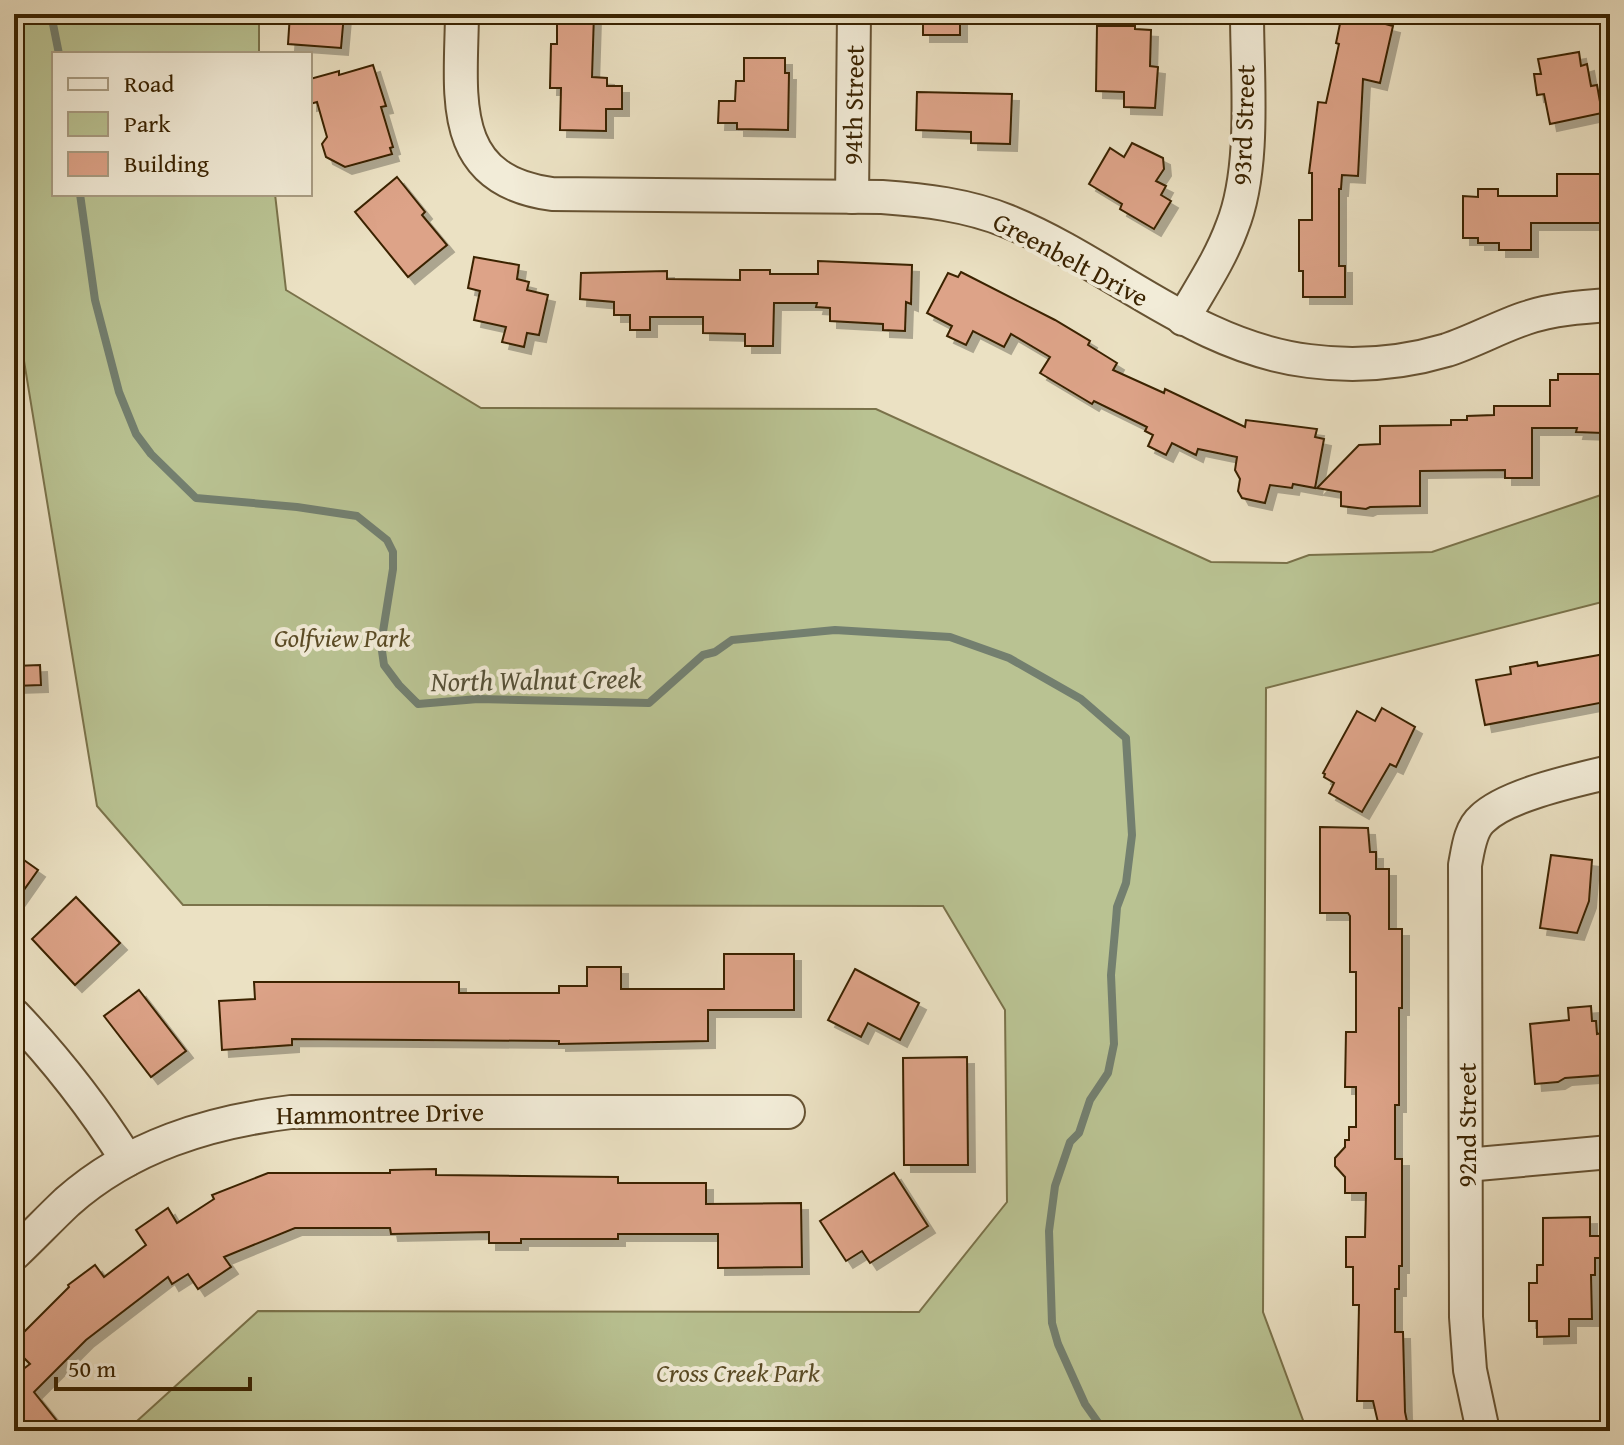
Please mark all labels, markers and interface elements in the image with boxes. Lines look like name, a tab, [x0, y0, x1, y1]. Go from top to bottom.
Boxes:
street label: 94th Street	[832, 45, 874, 165]
legend	[52, 52, 312, 196]
street label: 93rd Street	[1221, 64, 1265, 186]
text: Road	[124, 66, 174, 101]
text: Park	[124, 106, 171, 141]
text: Building	[124, 146, 209, 181]
street label: Greenbelt Drive	[986, 202, 1156, 316]
park label: Golfview Park	[274, 618, 410, 657]
water label: North Walnut Creek	[429, 657, 642, 701]
street label: 92nd Street	[1447, 1062, 1486, 1188]
street label: Hammontree Drive	[276, 1092, 484, 1134]
scale bar	[56, 1341, 250, 1391]
text: 50 m	[68, 1351, 116, 1386]
park label: Cross Creek Park	[656, 1353, 820, 1392]

